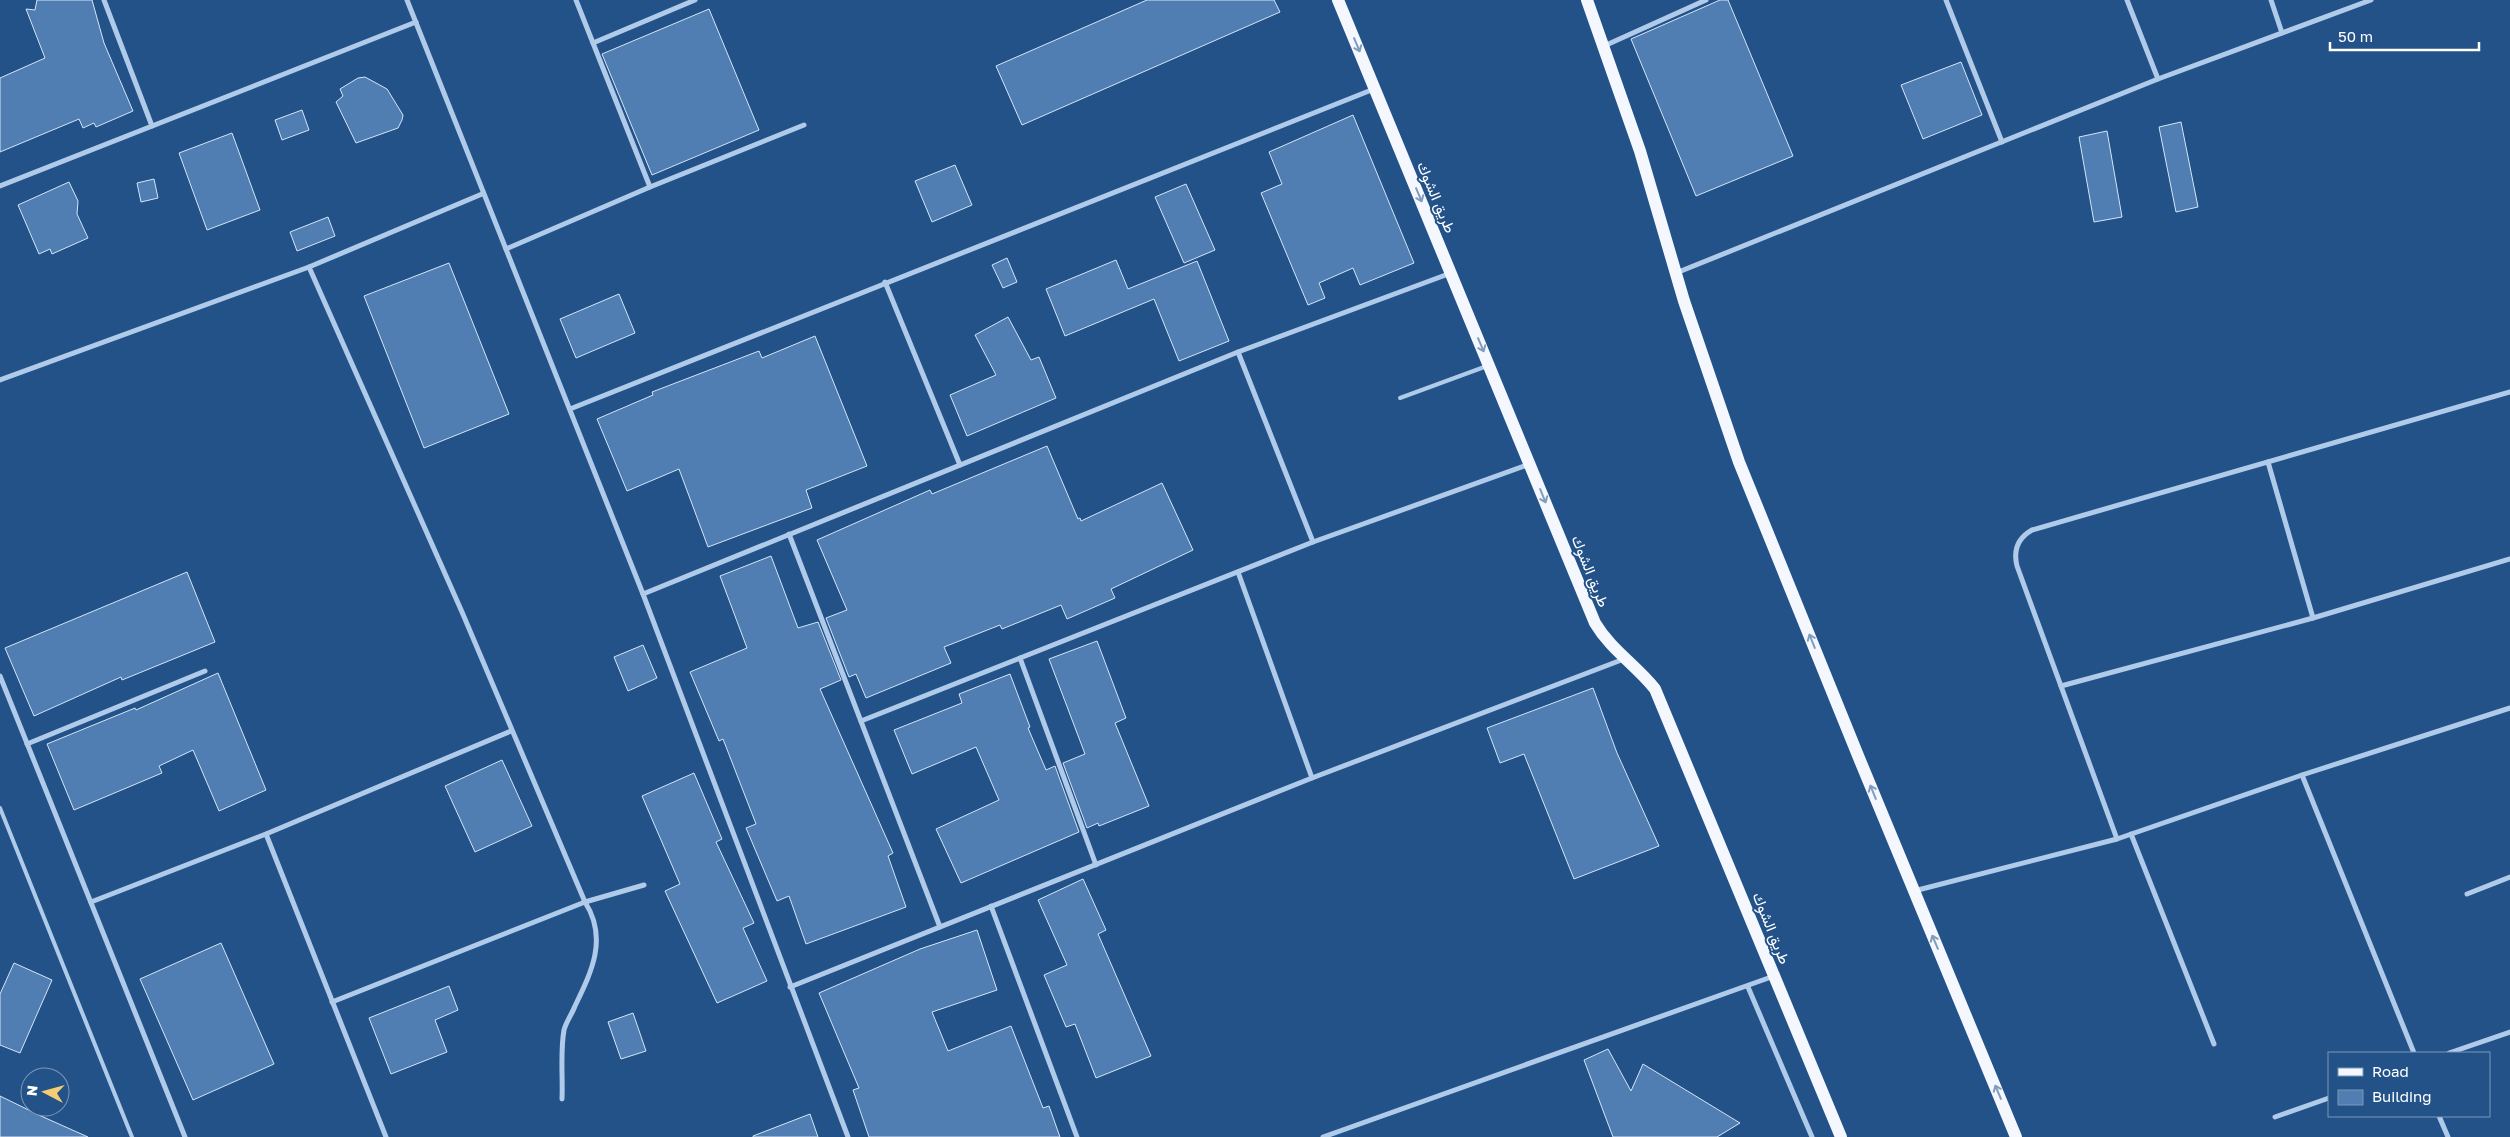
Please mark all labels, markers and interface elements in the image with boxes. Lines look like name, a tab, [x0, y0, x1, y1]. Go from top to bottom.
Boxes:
scale bar	[2330, 20, 2479, 52]
text: 50 m	[2338, 27, 2373, 45]
one-way arrow	[1352, 37, 1362, 52]
street label: طريق الشوك	[1412, 159, 1460, 236]
one-way arrow	[1415, 187, 1424, 202]
one-way arrow	[1477, 337, 1487, 352]
one-way arrow	[1539, 487, 1548, 503]
street label: طريق الشوك	[1567, 532, 1614, 611]
one-way arrow	[1806, 634, 1816, 649]
one-way arrow	[1867, 785, 1877, 800]
street label: طريق الشوك	[1748, 889, 1795, 968]
one-way arrow	[1929, 935, 1939, 950]
legend	[2328, 1052, 2490, 1117]
text: Road	[2372, 1062, 2409, 1080]
north arrow	[20, 1067, 70, 1117]
text: N	[23, 1084, 41, 1097]
one-way arrow	[1992, 1085, 2002, 1100]
text: Building	[2372, 1087, 2432, 1105]

